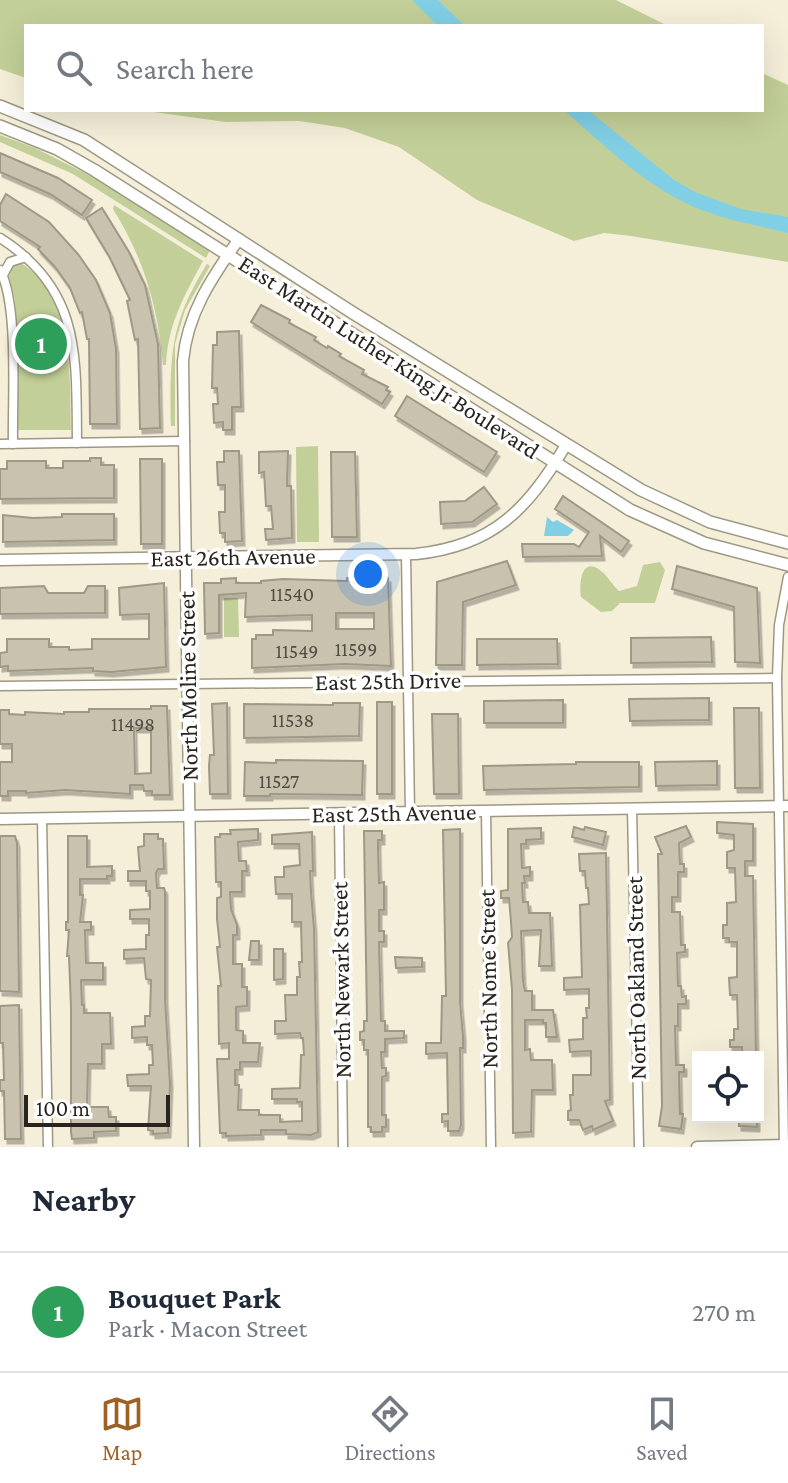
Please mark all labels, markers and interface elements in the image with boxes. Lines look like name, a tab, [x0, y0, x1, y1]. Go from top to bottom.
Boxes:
search box	[24, 24, 764, 112]
icon: search	[52, 46, 96, 90]
text: Search here	[116, 52, 254, 85]
street label: East Martin Luther King Jr Boulevard	[234, 249, 545, 464]
pin: 1	[15, 314, 67, 374]
street label: East 26th Avenue	[150, 542, 316, 571]
your location	[348, 554, 388, 594]
house number: 11540	[270, 583, 314, 605]
street label: North Moline Street	[172, 590, 203, 781]
house number: 11599	[335, 638, 377, 660]
house number: 11549	[276, 640, 318, 662]
street label: East 25th Drive	[315, 666, 461, 695]
house number: 11538	[272, 709, 314, 731]
house number: 11498	[111, 713, 155, 735]
house number: 11527	[259, 770, 299, 792]
street label: East 25th Avenue	[311, 798, 477, 827]
street label: North Oakland Street	[620, 875, 651, 1080]
street label: North Newark Street	[325, 880, 356, 1079]
street label: North Nome Street	[472, 888, 503, 1069]
map controls	[692, 1051, 764, 1123]
button: locate	[692, 1051, 764, 1123]
scale bar	[24, 1091, 170, 1127]
text: 100 m	[36, 1096, 90, 1121]
text: Nearby	[32, 1181, 135, 1218]
text: Bouquet Park	[108, 1281, 281, 1314]
text: 1	[53, 1298, 63, 1327]
text: 270 m	[692, 1298, 756, 1327]
text: Park · Macon Street	[108, 1314, 307, 1343]
tab: Map	[100, 1392, 144, 1465]
tab: Directions	[345, 1392, 436, 1465]
tab: Saved	[636, 1392, 688, 1465]

